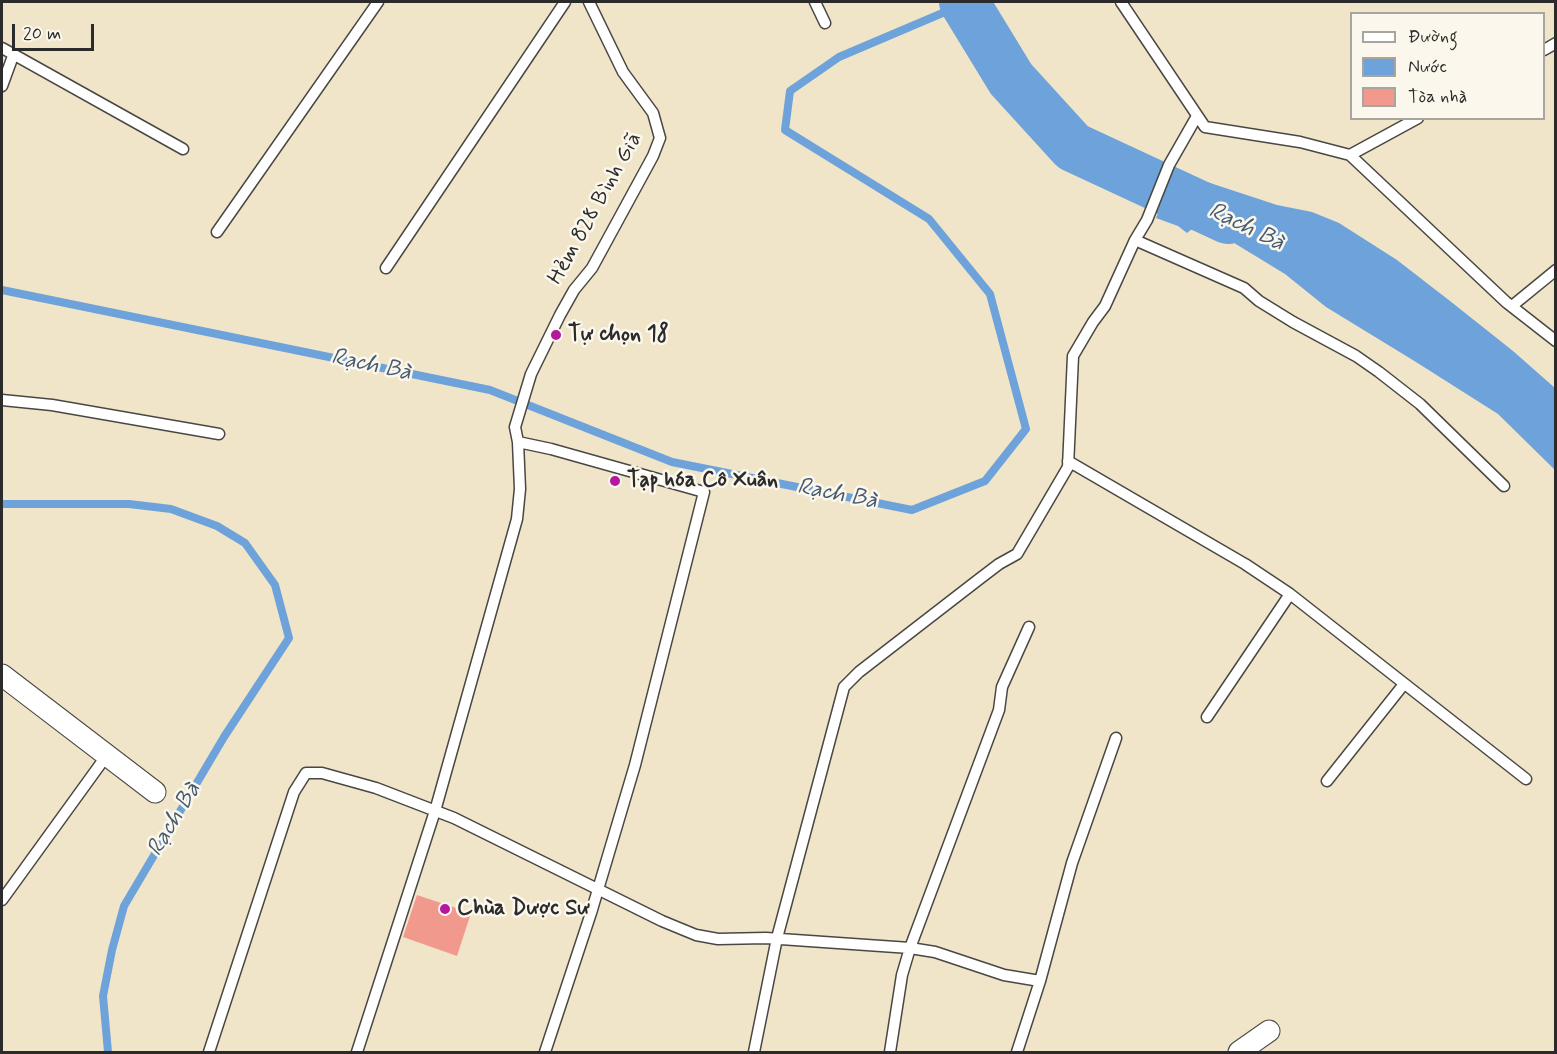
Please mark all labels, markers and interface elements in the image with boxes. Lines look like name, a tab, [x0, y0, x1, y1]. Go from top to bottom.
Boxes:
scale bar	[15, 12, 98, 50]
legend	[1350, 12, 1545, 120]
text: 20 m	[23, 22, 61, 46]
text: Đường	[1408, 25, 1458, 49]
text: Nước	[1408, 55, 1447, 79]
text: Tòa nhà	[1408, 85, 1467, 109]
street label: Hẻm 828 Bình Giã	[543, 128, 649, 290]
water label: Rạch Bà	[1203, 197, 1289, 259]
place label: Tự chọn 18	[568, 322, 669, 348]
marker: Tự chọn 18	[549, 328, 563, 342]
water label: Rạch Bà	[328, 343, 414, 389]
place label: Tạp hóa Cô Xuân	[627, 468, 778, 494]
water label: Rạch Bà	[794, 473, 880, 517]
marker: Tạp hóa Cô Xuân	[608, 474, 622, 488]
water label: Rạch Bà	[142, 778, 208, 862]
place label: Chùa Dược Sư	[457, 896, 590, 922]
marker: Chùa Dược Sư	[438, 902, 452, 916]

